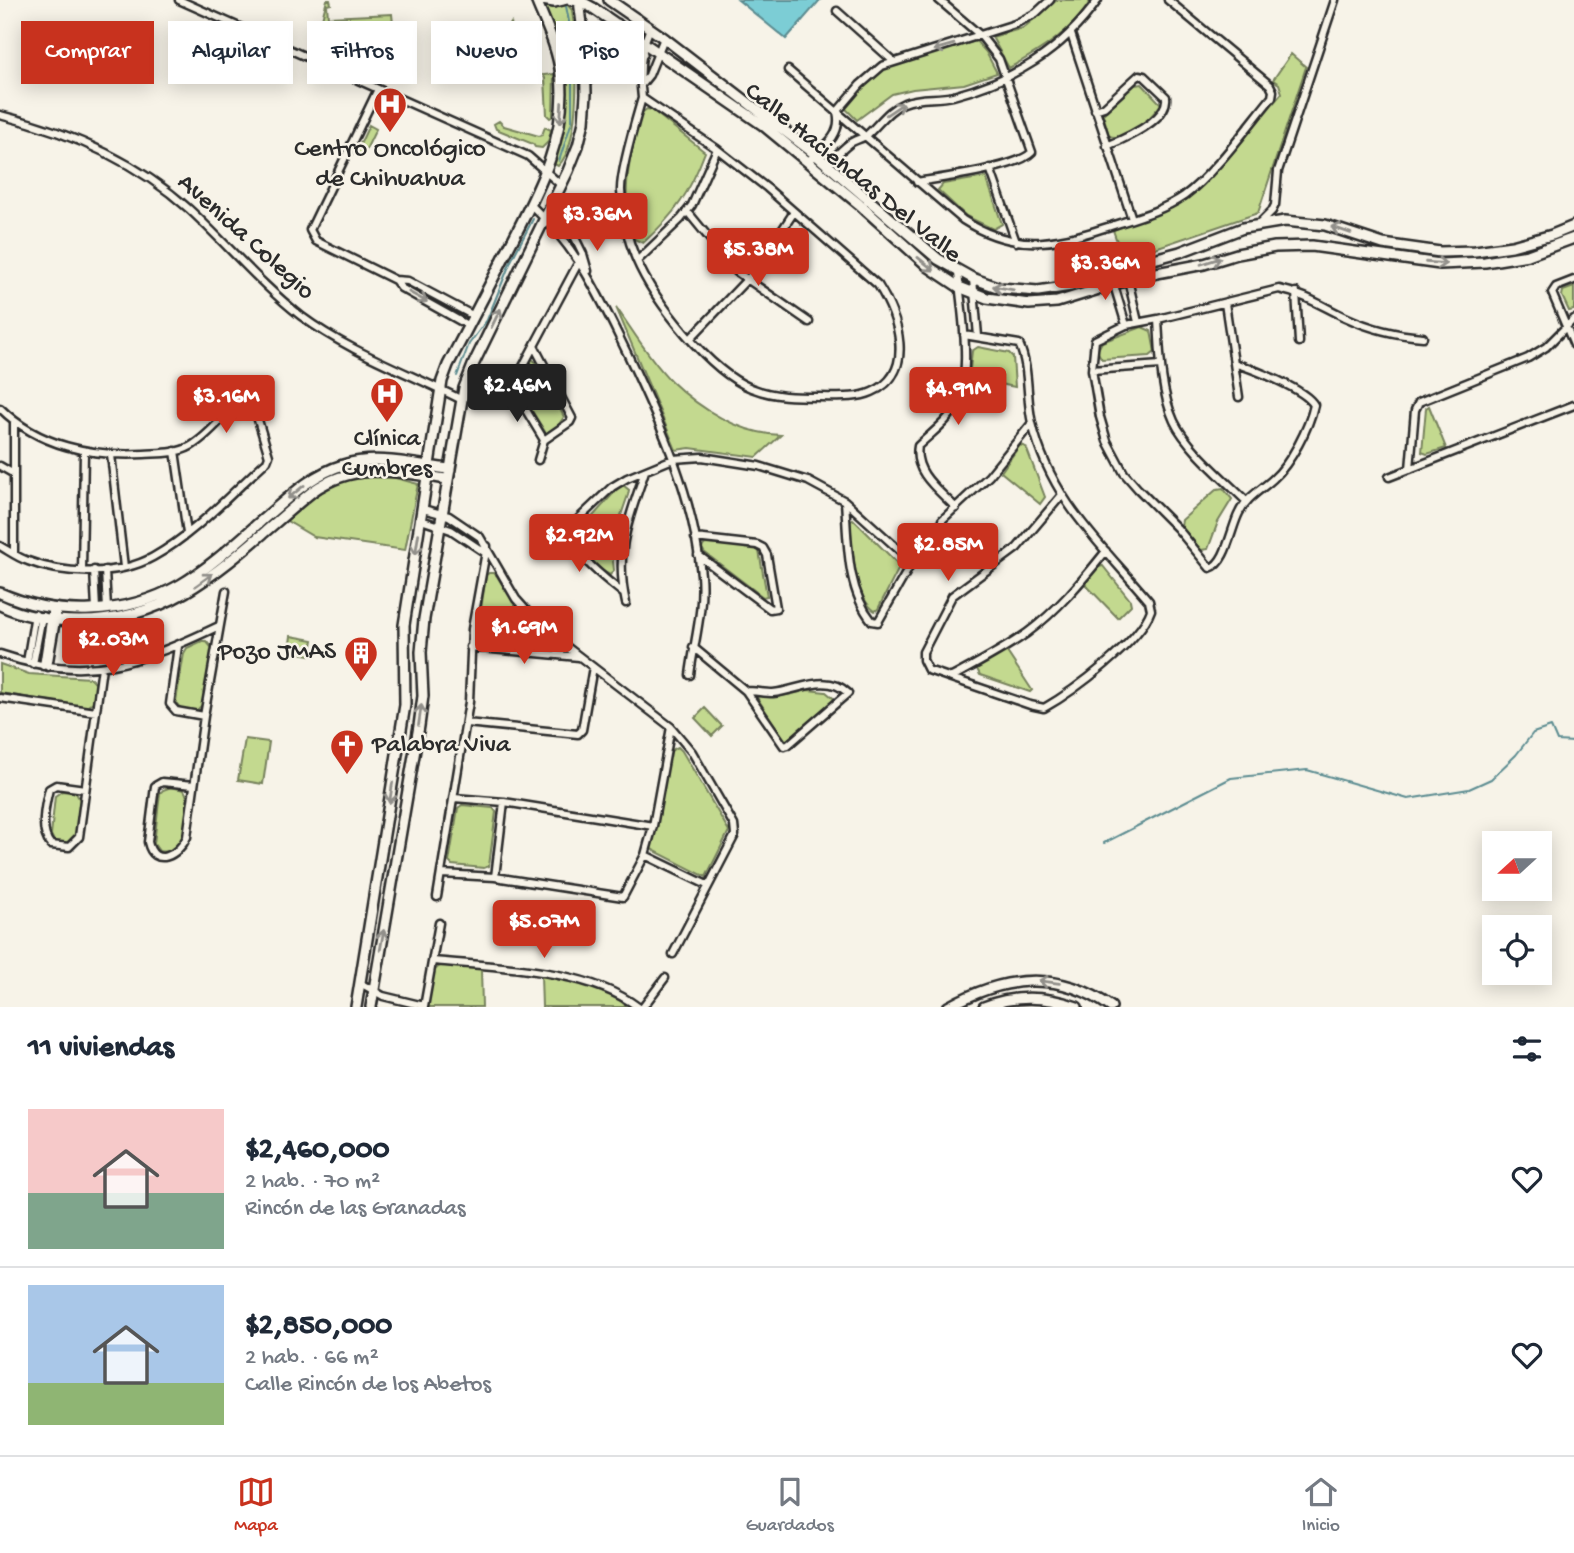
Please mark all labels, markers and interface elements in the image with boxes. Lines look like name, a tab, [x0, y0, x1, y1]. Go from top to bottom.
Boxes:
chip: Comprar	[21, 21, 154, 84]
chip: Alquilar	[168, 21, 293, 84]
chip: Filtros	[307, 21, 417, 84]
chip: Nuevo	[431, 21, 542, 84]
chip: Piso	[556, 21, 644, 84]
one-way arrow	[934, 41, 956, 54]
street label: Calle Haciendas Del Valle	[737, 77, 967, 272]
hospital icon: Centro Oncológico de Chihuahua	[371, 85, 409, 134]
one-way arrow	[554, 101, 567, 124]
one-way arrow	[885, 102, 904, 116]
place label: Centro Oncológico de Chihuahua	[294, 135, 486, 196]
street label: Avenida Colegio	[170, 168, 320, 308]
pin: $3.36M	[540, 194, 654, 253]
text: $3.36M	[562, 202, 632, 229]
one-way arrow	[1330, 223, 1352, 235]
pin: $5.38M	[701, 229, 815, 288]
text: $5.38M	[723, 237, 793, 264]
pin: $3.36M	[1048, 243, 1162, 302]
text: $3.36M	[1070, 251, 1140, 278]
one-way arrow	[1200, 254, 1222, 267]
one-way arrow	[916, 256, 935, 271]
one-way arrow	[1424, 257, 1447, 270]
one-way arrow	[992, 281, 1015, 294]
one-way arrow	[408, 290, 428, 304]
one-way arrow	[489, 309, 503, 329]
pin: $2.46M	[460, 364, 574, 424]
pin: $4.91M	[901, 368, 1015, 427]
text: $2.46M	[483, 373, 551, 400]
hospital icon: Clínica Cumbres	[368, 375, 406, 424]
pin: $3.16M	[169, 376, 283, 435]
text: $4.91M	[925, 376, 991, 403]
text: $3.16M	[193, 384, 259, 411]
place label: Clínica Cumbres	[342, 425, 434, 486]
one-way arrow	[288, 484, 306, 499]
pin: $2.92M	[522, 514, 636, 574]
text: $2.92M	[545, 523, 613, 550]
pin: $2.85M	[891, 524, 1005, 583]
one-way arrow	[410, 532, 423, 555]
text: $2.85M	[913, 532, 983, 559]
one-way arrow	[194, 573, 213, 588]
pin: $1.69M	[467, 606, 581, 666]
text: $1.69M	[491, 615, 557, 642]
pin: $2.03M	[56, 618, 170, 678]
text: $2.03M	[78, 627, 148, 654]
building icon: Pozo JMAS	[342, 634, 380, 683]
place label: Pozo JMAS	[217, 638, 337, 669]
one-way arrow	[414, 705, 427, 727]
church icon: Palabra Viva	[328, 727, 366, 776]
place label: Palabra Viva	[371, 731, 512, 762]
one-way arrow	[384, 782, 397, 804]
north arrow	[1482, 831, 1552, 901]
map controls	[1482, 831, 1552, 985]
pin: $5.07M	[487, 900, 601, 960]
text: $5.07M	[509, 909, 579, 936]
button: locate	[1482, 915, 1552, 985]
one-way arrow	[376, 929, 389, 952]
one-way arrow	[1038, 975, 1061, 988]
icon: filters	[1508, 1030, 1546, 1068]
text: 11 viviendas	[28, 1032, 174, 1067]
text: $2,460,000	[245, 1134, 390, 1169]
icon: home	[84, 1137, 168, 1221]
icon: heart	[1508, 1160, 1546, 1198]
text: 2 hab. · 70 m²	[245, 1169, 380, 1196]
text: Rincón de las Granadas	[245, 1196, 465, 1223]
text: $2,850,000	[245, 1310, 392, 1345]
icon: home	[84, 1313, 168, 1397]
icon: heart	[1508, 1336, 1546, 1374]
text: 2 hab. · 66 m²	[245, 1345, 379, 1372]
text: Calle Rincón de los Abetos	[245, 1372, 491, 1399]
tab: Mapa	[234, 1473, 278, 1538]
tab: Guardados	[746, 1473, 834, 1538]
tab: Inicio	[1302, 1473, 1340, 1538]

